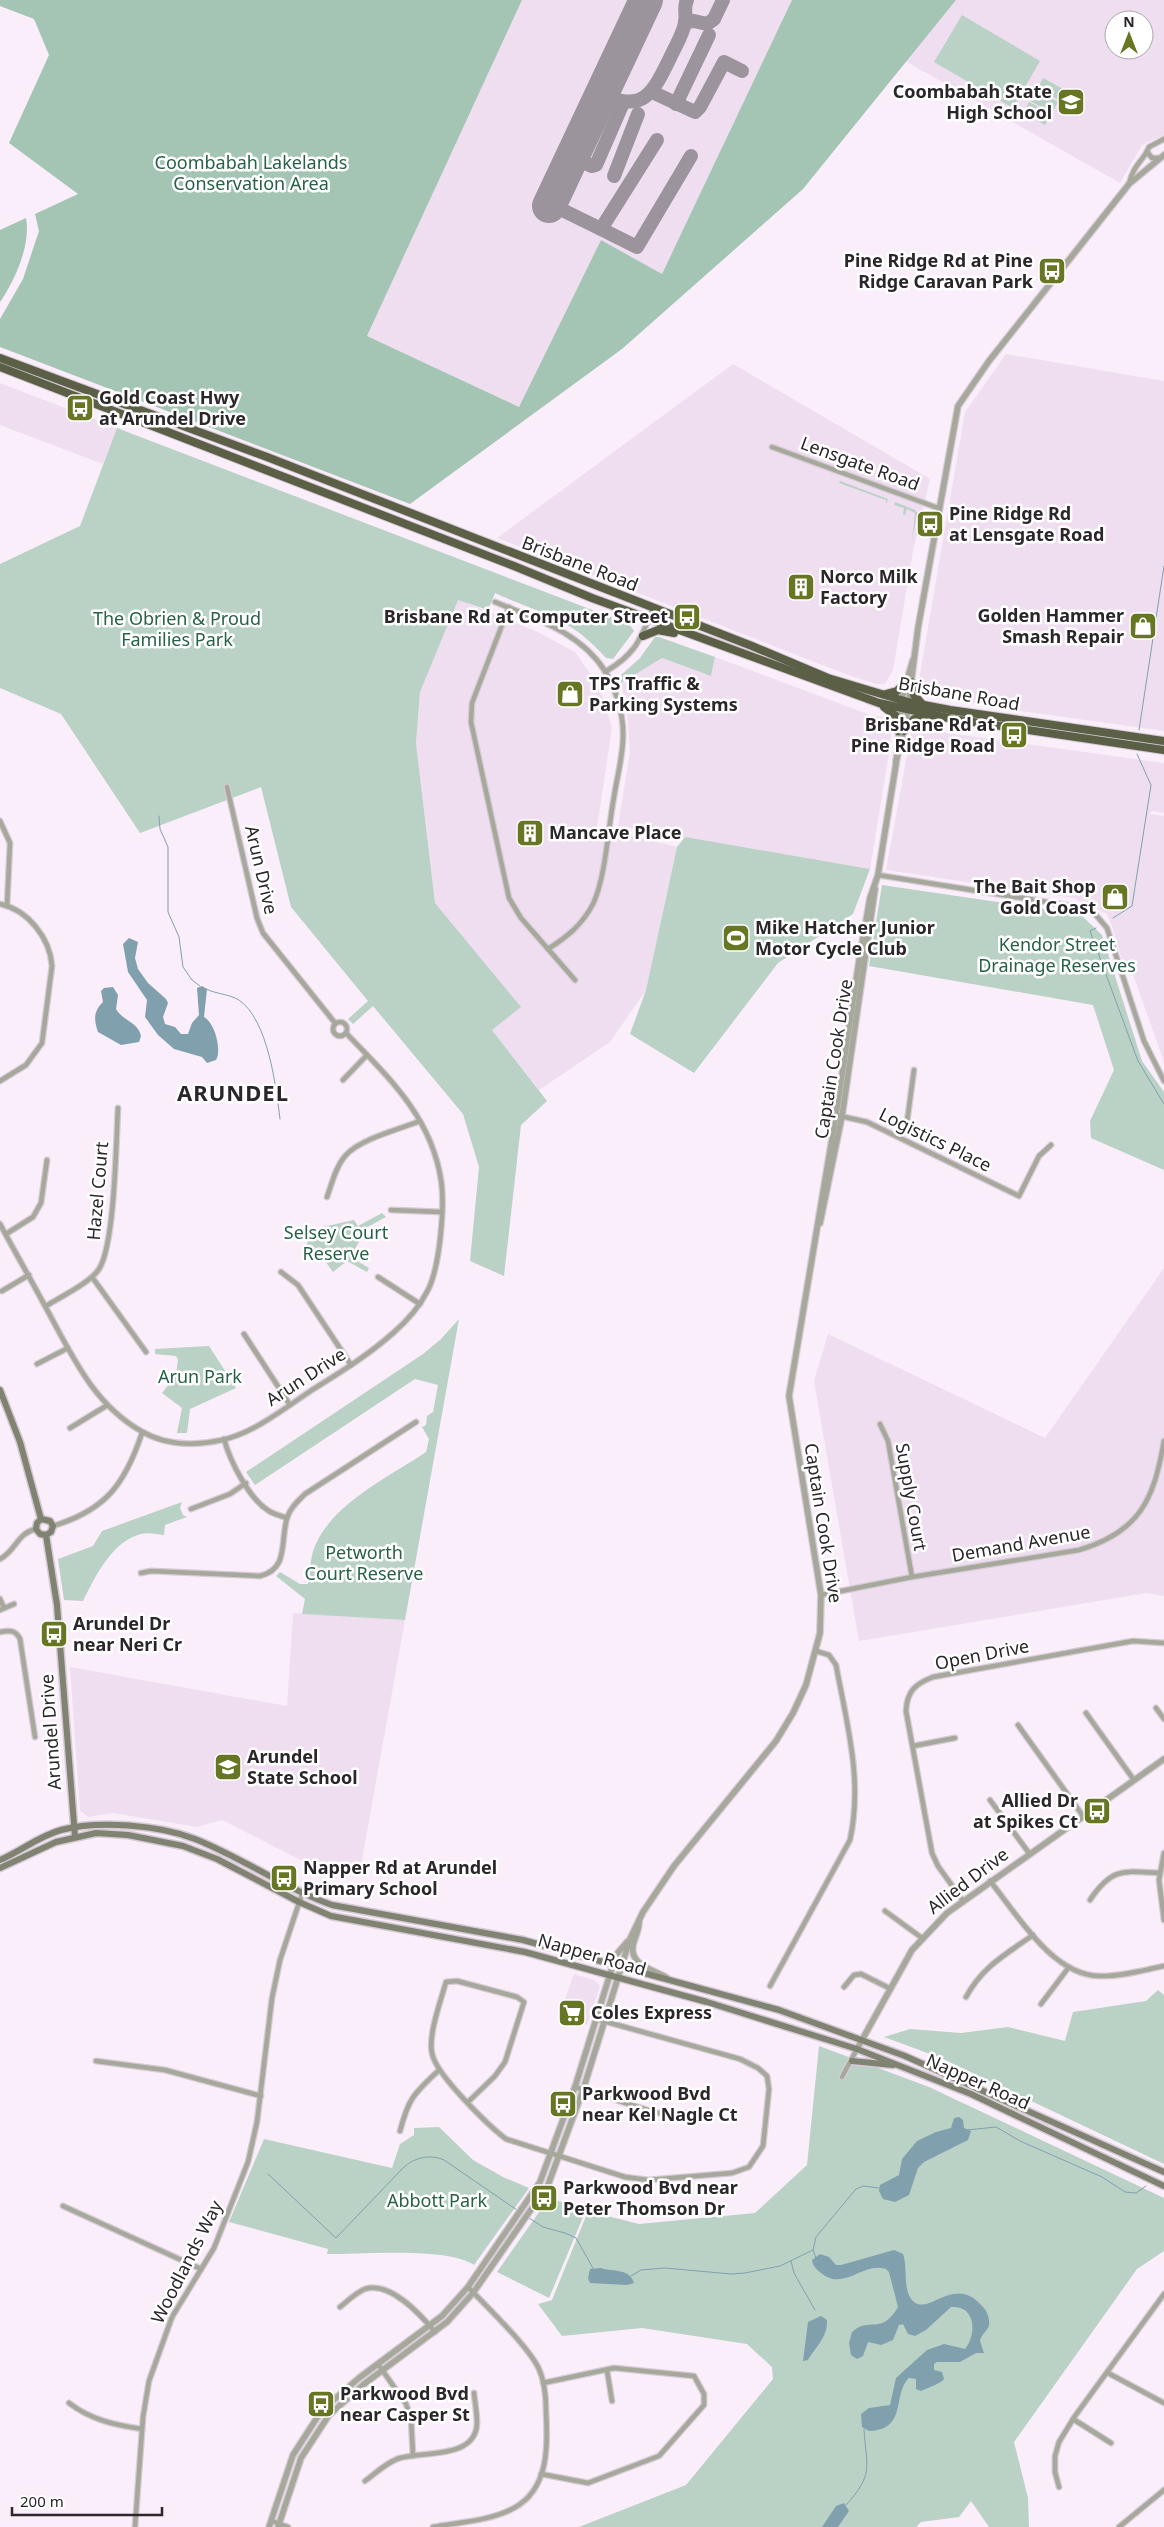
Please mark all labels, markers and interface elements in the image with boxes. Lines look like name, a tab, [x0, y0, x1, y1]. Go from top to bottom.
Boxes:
north arrow	[1104, 10, 1154, 60]
text: N	[1123, 12, 1135, 31]
place label: Coombabah State High School	[893, 79, 1052, 124]
school or university icon: Coombabah State High School	[1056, 87, 1086, 117]
park label: Coombabah Lakelands Conservation Area	[155, 150, 347, 195]
place label: Pine Ridge Rd at Pine Ridge Caravan Park	[844, 248, 1034, 293]
bus stop icon: Pine Ridge Rd at Pine Ridge Caravan Park	[1037, 256, 1067, 286]
place label: Gold Coast Hwy at Arundel Drive	[99, 385, 246, 430]
bus stop icon: Gold Coast Hwy at Arundel Drive	[65, 393, 95, 423]
street label: Lensgate Road	[797, 430, 923, 496]
place label: Pine Ridge Rd at Lensgate Road	[949, 501, 1104, 546]
bus stop icon: Pine Ridge Rd at Lensgate Road	[915, 509, 945, 539]
street label: Brisbane Road	[519, 530, 642, 596]
place label: Norco Milk Factory	[820, 564, 919, 609]
building icon: Norco Milk Factory	[786, 572, 816, 602]
bus stop icon: Brisbane Rd at Computer Street	[672, 602, 702, 632]
place label: Golden Hammer Smash Repair	[977, 603, 1124, 648]
place label: Brisbane Rd at Computer Street	[384, 604, 668, 628]
park label: The Obrien & Proud Families Park	[93, 606, 261, 651]
shop icon: Golden Hammer Smash Repair	[1128, 611, 1158, 641]
place label: TPS Traffic & Parking Systems	[589, 671, 738, 716]
street label: Brisbane Road	[897, 671, 1022, 715]
shop icon: TPS Traffic & Parking Systems	[555, 679, 585, 709]
place label: Brisbane Rd at Pine Ridge Road	[851, 712, 995, 757]
bus stop icon: Brisbane Rd at Pine Ridge Road	[999, 720, 1029, 750]
building icon: Mancave Place	[515, 818, 545, 848]
place label: Mancave Place	[549, 820, 682, 844]
street label: Arun Drive	[240, 823, 284, 917]
place label: The Bait Shop Gold Coast	[974, 874, 1096, 919]
shop icon: The Bait Shop Gold Coast	[1100, 882, 1130, 912]
place label: Mike Hatcher Junior Motor Cycle Club	[755, 915, 935, 960]
sports icon: Mike Hatcher Junior Motor Cycle Club	[721, 923, 751, 953]
park label: Kendor Street Drainage Reserves	[978, 932, 1136, 977]
street label: Captain Cook Drive	[809, 977, 858, 1141]
district label: ARUNDEL	[177, 1077, 289, 1107]
street label: Logistics Place	[875, 1102, 996, 1177]
street label: Hazel Court	[81, 1140, 113, 1241]
park label: Selsey Court Reserve	[284, 1220, 389, 1265]
street label: Arun Drive	[261, 1341, 350, 1411]
park label: Arun Park	[158, 1364, 242, 1388]
street label: Captain Cook Drive	[799, 1441, 848, 1605]
street label: Supply Court	[891, 1441, 933, 1553]
street label: Demand Avenue	[950, 1519, 1092, 1567]
park label: Petworth Court Reserve	[305, 1540, 423, 1585]
place label: Arundel Dr near Neri Cr	[73, 1611, 182, 1656]
bus stop icon: Arundel Dr near Neri Cr	[39, 1619, 69, 1649]
street label: Open Drive	[933, 1633, 1031, 1675]
street label: Arundel Drive	[34, 1673, 66, 1791]
place label: Arundel State School	[247, 1744, 358, 1789]
school or university icon: Arundel State School	[213, 1752, 243, 1782]
place label: Allied Dr at Spikes Ct	[973, 1788, 1078, 1833]
bus stop icon: Allied Dr at Spikes Ct	[1082, 1796, 1112, 1826]
street label: Allied Drive	[922, 1842, 1013, 1919]
place label: Napper Rd at Arundel Primary School	[303, 1855, 497, 1900]
bus stop icon: Napper Rd at Arundel Primary School	[269, 1863, 299, 1893]
street label: Napper Road	[535, 1927, 649, 1981]
supermarket icon: Coles Express	[557, 1998, 587, 2028]
place label: Coles Express	[591, 2000, 712, 2024]
street label: Napper Road	[923, 2047, 1034, 2115]
place label: Parkwood Bvd near Kel Nagle Ct	[582, 2081, 738, 2126]
bus stop icon: Parkwood Bvd near Kel Nagle Ct	[548, 2089, 578, 2119]
place label: Parkwood Bvd near Peter Thomson Dr	[563, 2175, 738, 2220]
bus stop icon: Parkwood Bvd near Peter Thomson Dr	[529, 2183, 559, 2213]
park label: Abbott Park	[387, 2188, 488, 2212]
street label: Woodlands Way	[145, 2195, 228, 2327]
place label: Parkwood Bvd near Casper St	[340, 2381, 470, 2426]
bus stop icon: Parkwood Bvd near Casper St	[306, 2389, 336, 2419]
scale bar	[12, 2484, 162, 2516]
text: 200 m	[20, 2491, 64, 2511]

